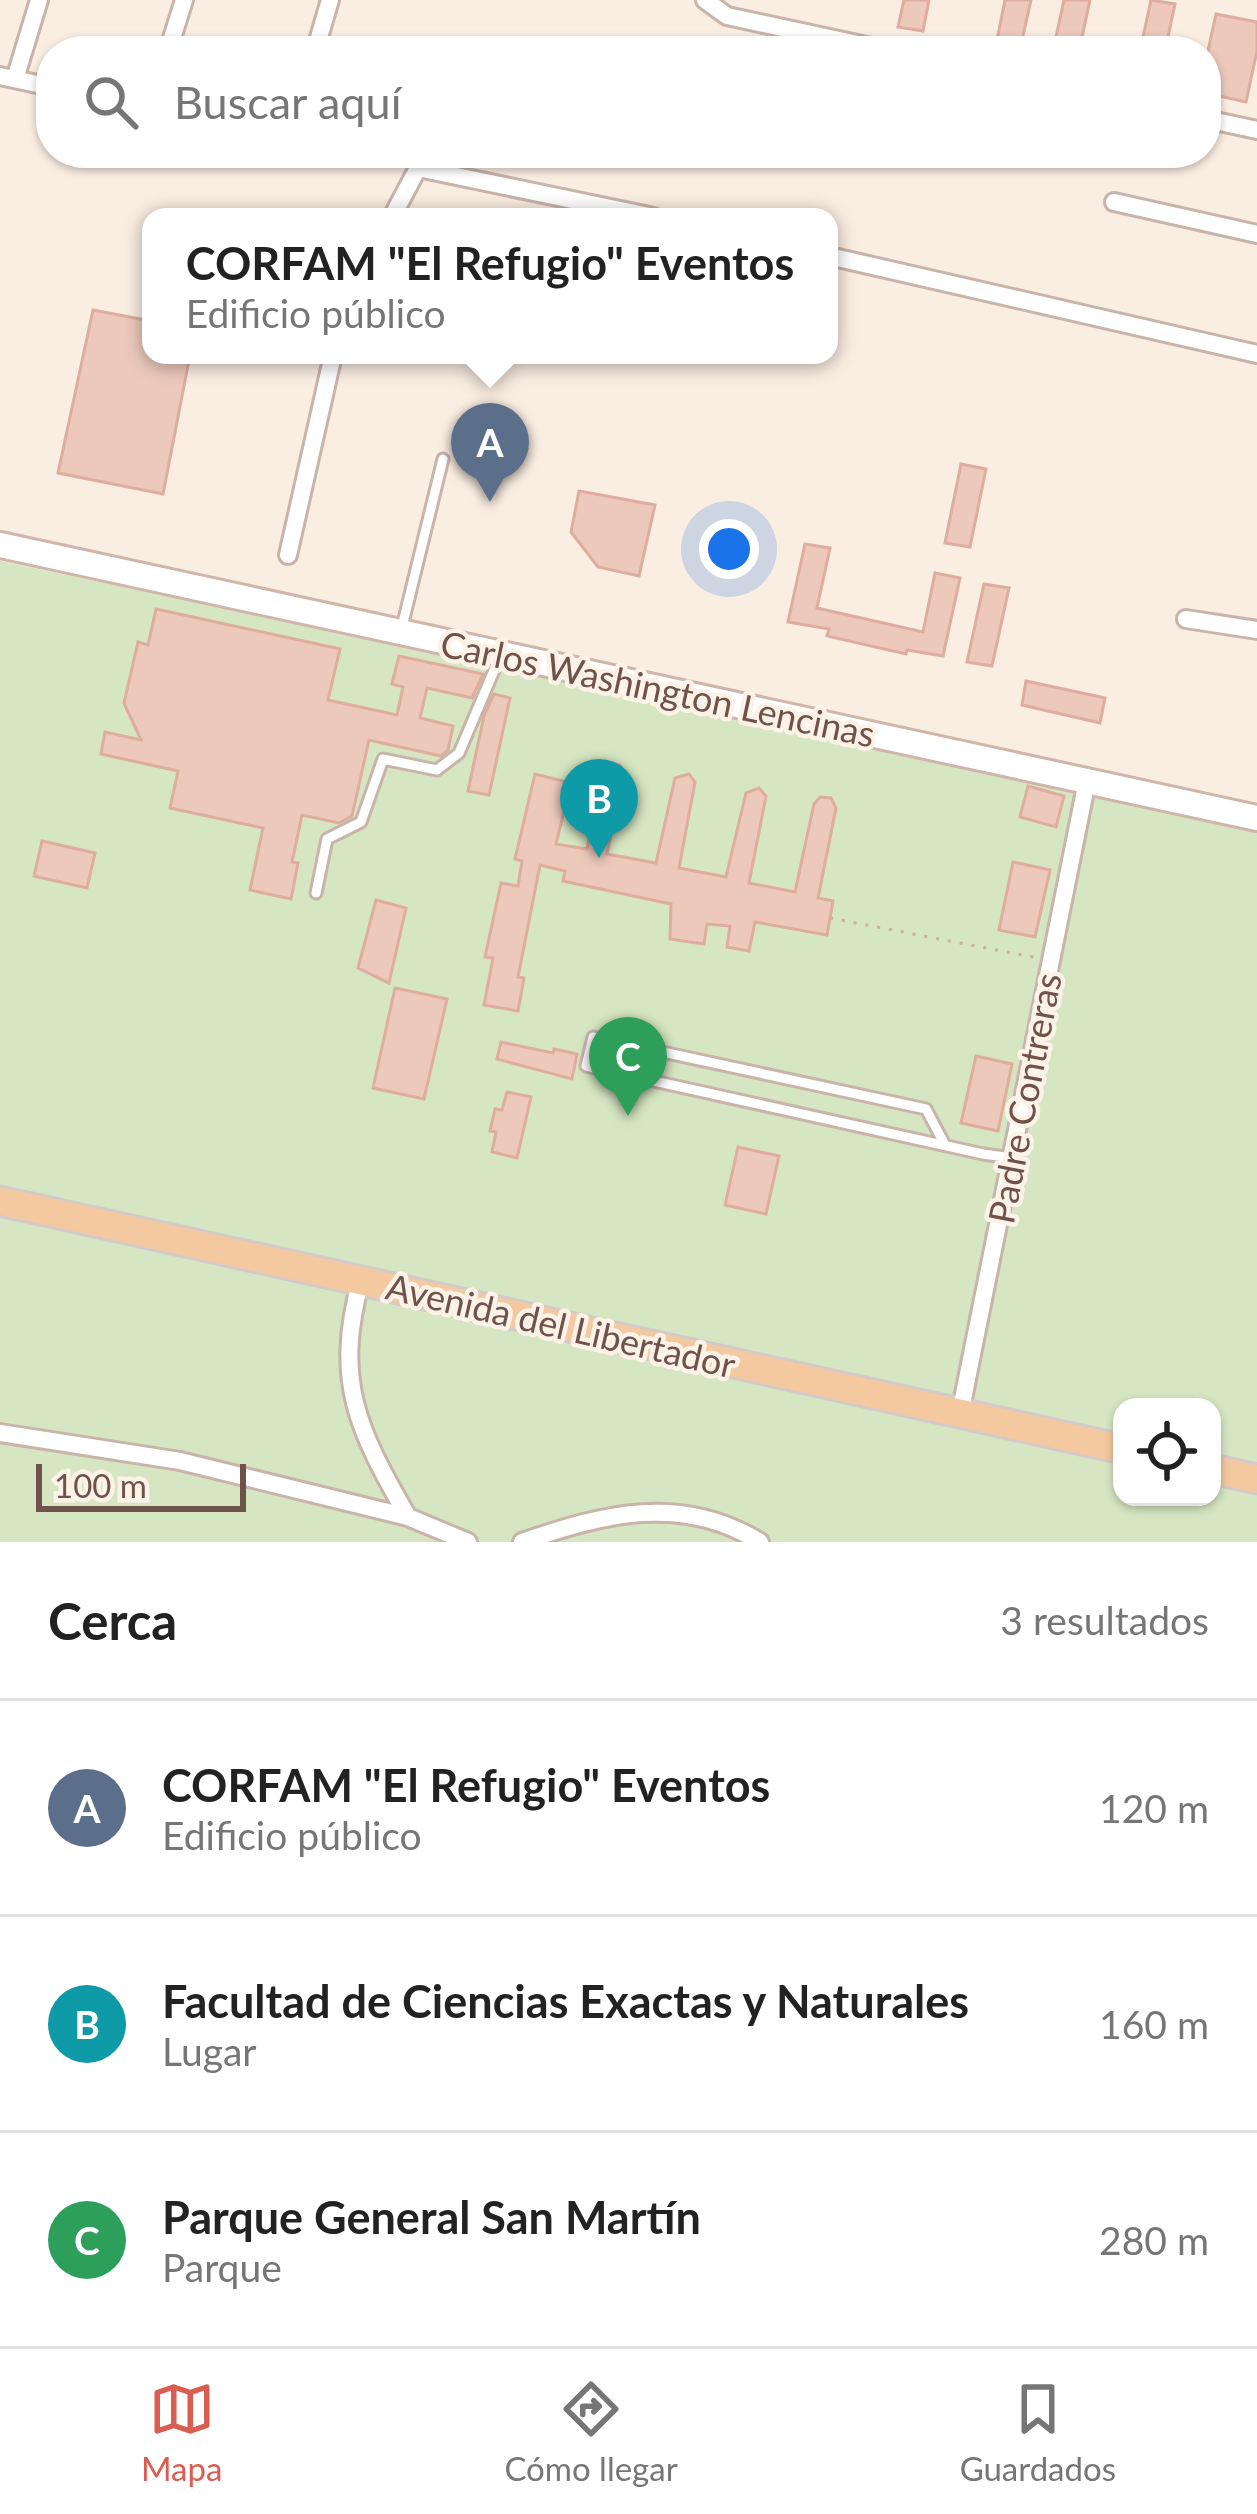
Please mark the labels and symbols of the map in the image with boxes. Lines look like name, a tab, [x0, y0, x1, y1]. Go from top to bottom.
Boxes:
pin: A	[451, 403, 529, 502]
your location	[699, 519, 759, 579]
street label: Carlos Washington Lencinas	[437, 620, 879, 756]
pin: B	[560, 759, 638, 858]
street label: Padre Contreras	[978, 969, 1070, 1227]
pin: C	[589, 1017, 667, 1116]
street label: Avenida del Libertador	[382, 1263, 740, 1387]
scale bar	[36, 1458, 246, 1511]

